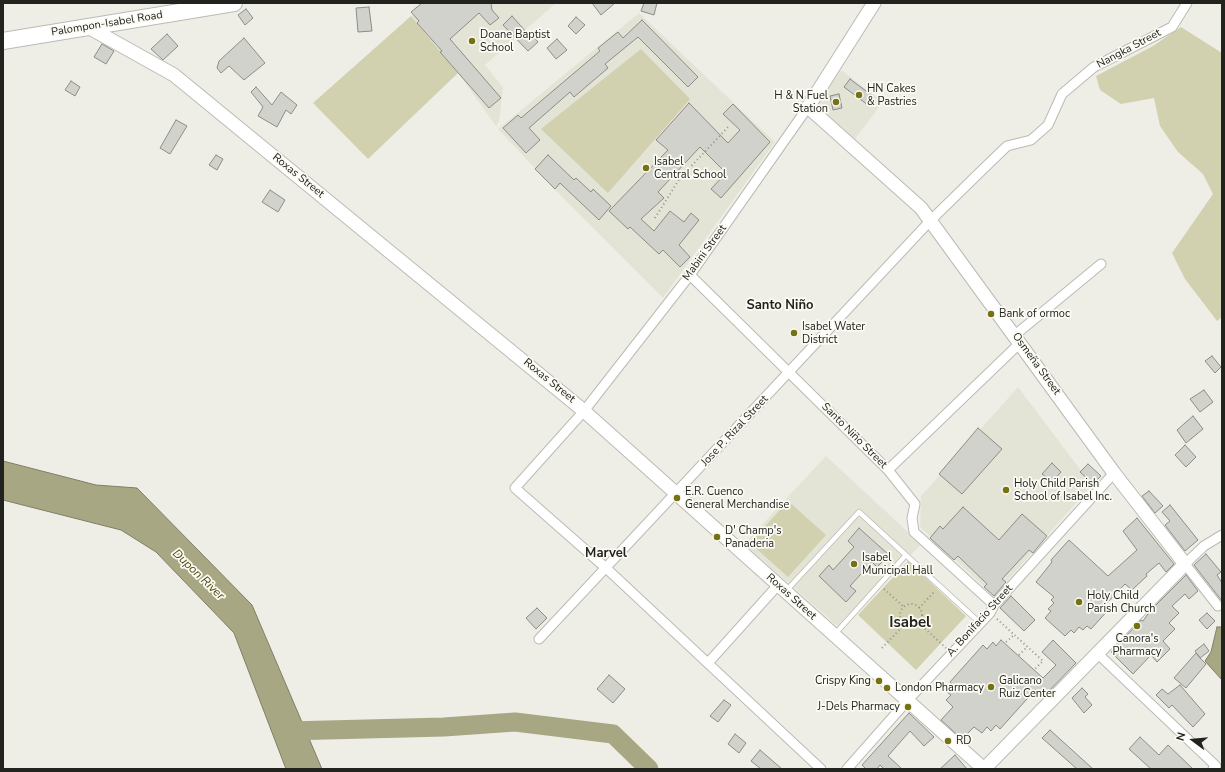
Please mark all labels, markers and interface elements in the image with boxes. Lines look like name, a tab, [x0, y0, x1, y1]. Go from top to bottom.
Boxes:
street label: Palompon-Isabel Road	[50, 9, 164, 39]
street label: Nangka Street	[1095, 27, 1163, 71]
place label: Doane Baptist School	[480, 28, 550, 54]
marker: Doane Baptist School	[467, 36, 477, 46]
place label: HN Cakes & Pastries	[867, 82, 917, 108]
place label: H & N Fuel Station	[774, 89, 828, 115]
marker: HN Cakes & Pastries	[854, 90, 864, 100]
marker: H & N Fuel Station	[831, 97, 841, 107]
street label: Roxas Street	[269, 151, 327, 201]
place label: Isabel Central School	[654, 155, 726, 181]
marker: Isabel Central School	[641, 163, 651, 173]
street label: Mabini Street	[680, 222, 730, 284]
district label: Santo Niño	[747, 298, 813, 314]
place label: Bank of ormoc	[999, 307, 1070, 321]
marker: Bank of ormoc	[986, 309, 996, 319]
place label: Isabel Water District	[802, 320, 865, 346]
marker: Isabel Water District	[789, 328, 799, 338]
street label: Osmeña Street	[1009, 330, 1063, 398]
street label: Roxas Street	[520, 356, 578, 406]
street label: Jose P. Rizal Street	[699, 393, 771, 469]
street label: Santo Niño Street	[818, 400, 890, 472]
place label: Holy Child Parish School of Isabel Inc.	[1014, 477, 1112, 503]
place label: E.R. Cuenco General Merchandise	[685, 485, 789, 511]
marker: Holy Child Parish School of Isabel Inc.	[1001, 485, 1011, 495]
marker: E.R. Cuenco General Merchandise	[672, 493, 682, 503]
place label: D' Champ's Panaderia	[725, 524, 781, 550]
marker: D' Champ's Panaderia	[712, 532, 722, 542]
district label: Marvel	[585, 546, 627, 562]
water label: Dupon River	[169, 547, 227, 603]
place label: Isabel Municipal Hall	[862, 551, 933, 577]
marker: Isabel Municipal Hall	[849, 559, 859, 569]
street label: Roxas Street	[763, 571, 819, 623]
street label: A. Bonifacio Street	[944, 582, 1016, 660]
place label: Holy Child Parish Church	[1087, 589, 1155, 615]
marker: Holy Child Parish Church	[1074, 597, 1084, 607]
district label: Isabel	[889, 614, 931, 632]
marker: Canora's Pharmacy	[1132, 621, 1142, 631]
place label: Canora's Pharmacy	[1112, 632, 1162, 658]
place label: Crispy King	[815, 674, 871, 688]
place label: Galicano Ruiz Center	[999, 674, 1056, 700]
marker: Crispy King	[874, 676, 884, 686]
place label: London Pharmacy	[895, 681, 984, 695]
marker: Galicano Ruiz Center	[986, 682, 996, 692]
marker: London Pharmacy	[882, 683, 892, 693]
place label: J-Dels Pharmacy	[817, 700, 900, 714]
marker: J-Dels Pharmacy	[903, 702, 913, 712]
north arrow	[1173, 720, 1213, 760]
text: N	[1173, 731, 1189, 743]
place label: RD	[956, 734, 972, 748]
marker: RD	[943, 736, 953, 746]

